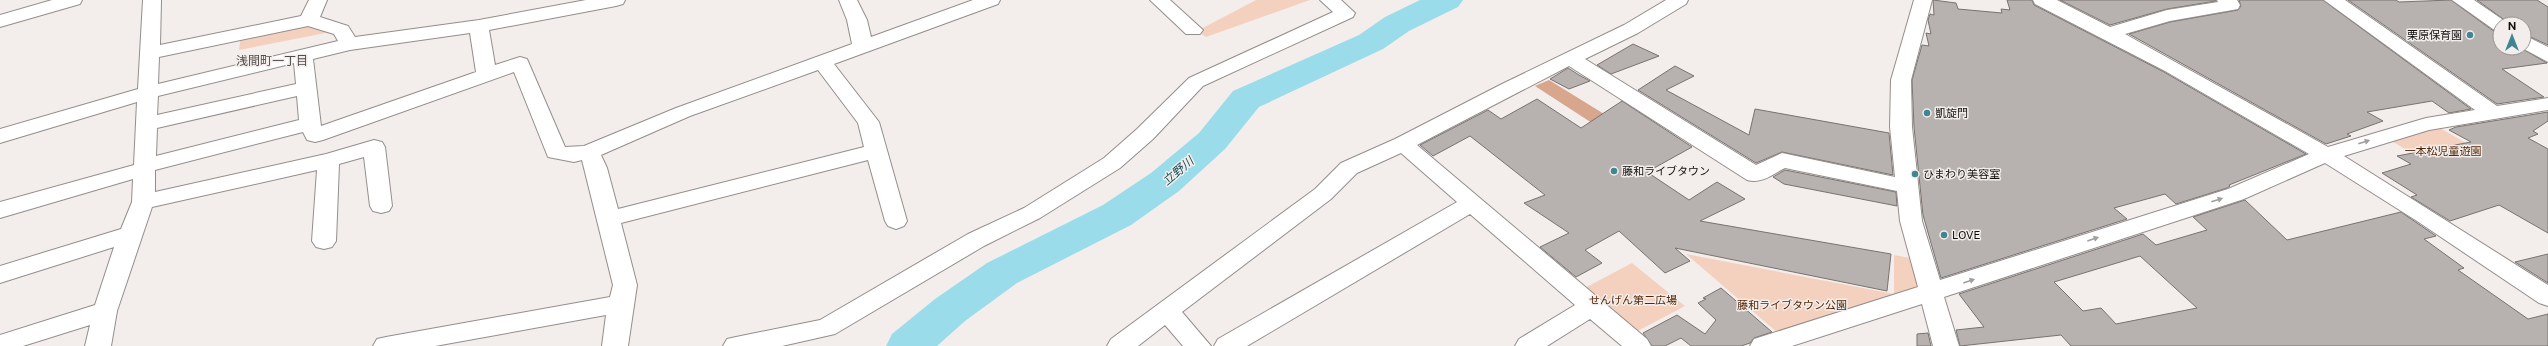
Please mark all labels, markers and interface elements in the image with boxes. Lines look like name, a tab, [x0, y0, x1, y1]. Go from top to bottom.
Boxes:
north arrow	[2492, 16, 2532, 56]
text: N	[2508, 20, 2516, 32]
place label: 栗原保育園	[2407, 29, 2462, 41]
marker: 栗原保育園	[2465, 30, 2475, 40]
district label: 浅間町一丁目	[236, 54, 308, 68]
place label: 凱旋門	[1935, 107, 1968, 119]
marker: 凱旋門	[1922, 108, 1932, 118]
one-way arrow	[2358, 139, 2370, 145]
park label: 一本松児童遊園	[2405, 145, 2482, 157]
water label: 立野川	[1160, 153, 1198, 188]
place label: 藤和ライブタウン	[1622, 165, 1710, 177]
marker: 藤和ライブタウン	[1609, 166, 1619, 176]
place label: ひまわり美容室	[1923, 168, 2000, 180]
marker: ひまわり美容室	[1910, 169, 1920, 179]
one-way arrow	[2211, 197, 2223, 203]
place label: LOVE	[1952, 229, 1980, 241]
marker: LOVE	[1939, 230, 1949, 240]
one-way arrow	[2087, 236, 2099, 242]
one-way arrow	[1964, 277, 1976, 283]
park label: せんげん第二広場	[1589, 294, 1677, 306]
park label: 藤和ライブタウン公園	[1737, 299, 1847, 311]

